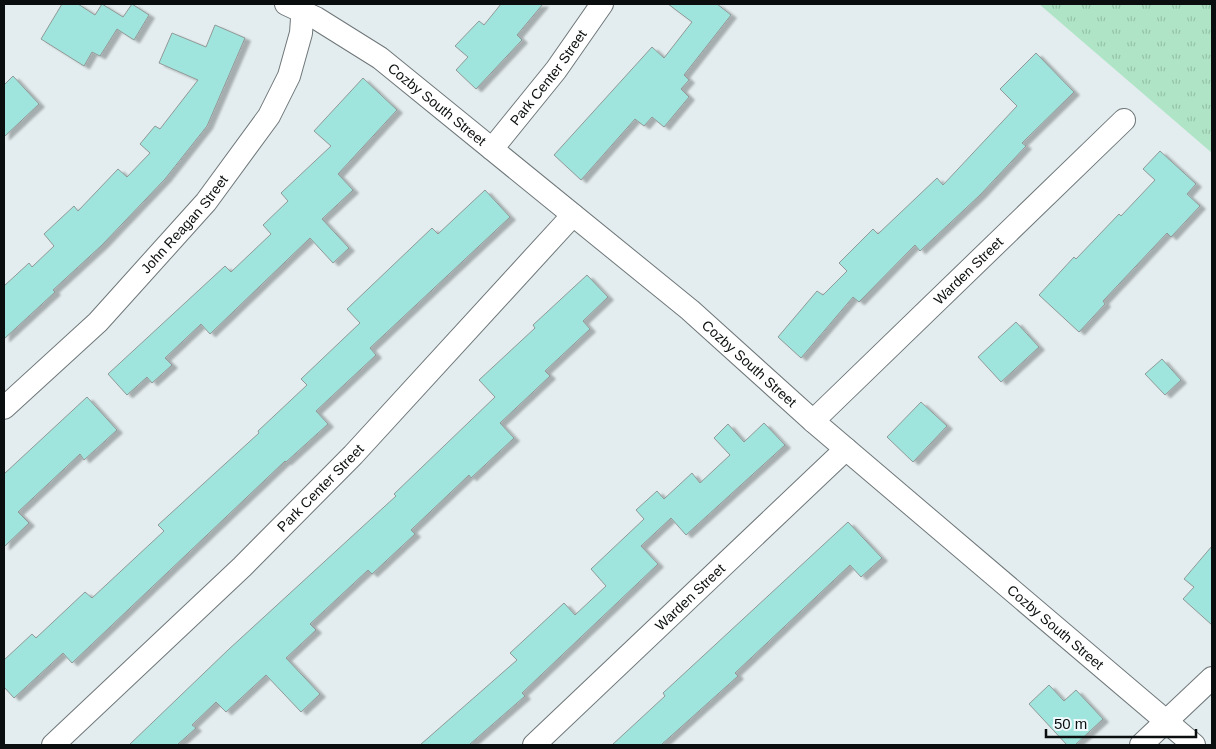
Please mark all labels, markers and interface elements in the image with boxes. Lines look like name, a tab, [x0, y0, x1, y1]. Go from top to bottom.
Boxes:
street label: Park Center Street	[507, 26, 590, 128]
street label: Cozby South Street	[385, 60, 489, 149]
street label: John Reagan Street	[138, 172, 231, 277]
street label: Warden Street	[930, 234, 1006, 308]
street label: Cozby South Street	[699, 317, 800, 410]
street label: Park Center Street	[274, 441, 367, 535]
street label: Warden Street	[652, 560, 728, 634]
street label: Cozby South Street	[1004, 582, 1107, 673]
scale bar	[1046, 706, 1196, 738]
text: 50 m	[1054, 715, 1087, 732]

